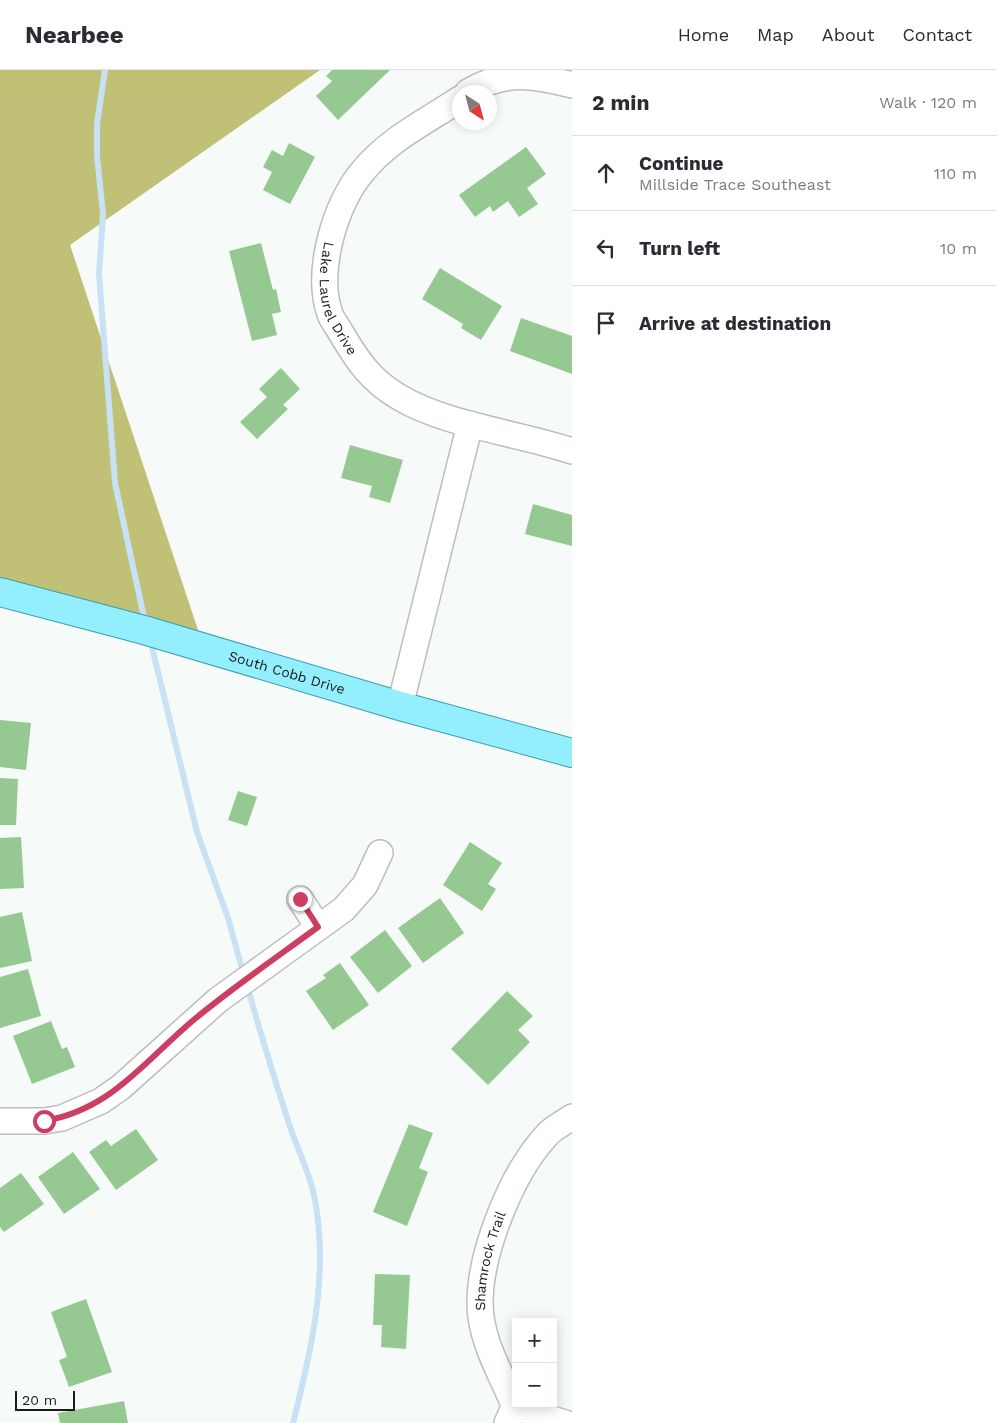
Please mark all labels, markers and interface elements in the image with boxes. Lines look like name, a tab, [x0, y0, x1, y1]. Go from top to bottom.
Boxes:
text: Nearbee	[25, 21, 124, 49]
text: Home	[678, 24, 729, 45]
text: Map	[757, 24, 794, 45]
text: About	[822, 24, 874, 45]
text: Contact	[902, 24, 972, 45]
north arrow	[452, 85, 497, 130]
text: 2 min	[592, 90, 649, 115]
text: Walk · 120 m	[879, 93, 977, 112]
text: Continue	[639, 152, 723, 175]
icon: ahead	[592, 159, 620, 187]
text: 110 m	[934, 164, 977, 183]
text: Millside Trace Southeast	[639, 175, 831, 194]
icon: left	[592, 234, 620, 262]
text: Turn left	[639, 237, 720, 260]
text: 10 m	[940, 239, 977, 258]
street label: Lake Laurel Drive	[317, 240, 360, 358]
icon: arrive	[592, 309, 620, 337]
text: Arrive at destination	[639, 312, 831, 335]
street label: South Cobb Drive	[227, 648, 347, 697]
route end	[289, 888, 312, 911]
route start	[33, 1110, 56, 1133]
street label: Shamrock Trail	[472, 1208, 509, 1311]
map controls	[512, 1318, 557, 1408]
button: +	[512, 1318, 557, 1363]
button: −	[512, 1363, 557, 1408]
scale bar	[15, 1388, 75, 1411]
text: 20 m	[22, 1392, 57, 1408]

